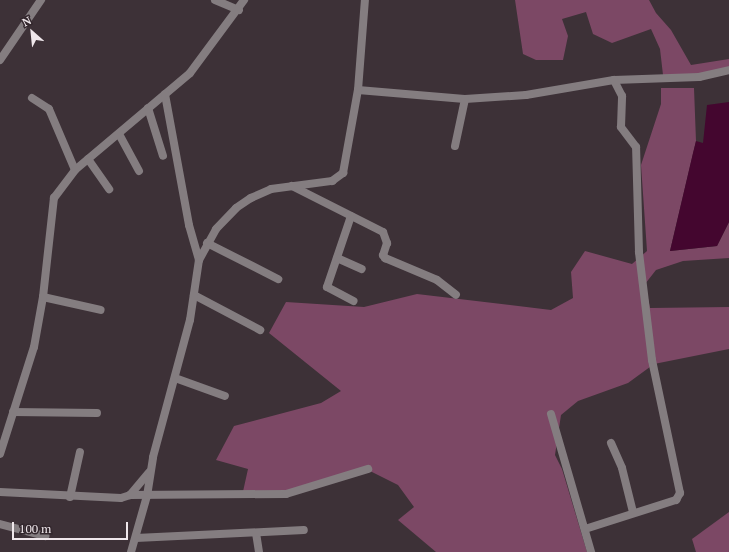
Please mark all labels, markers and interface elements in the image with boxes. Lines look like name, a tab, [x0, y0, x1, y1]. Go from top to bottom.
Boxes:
north arrow	[12, 12, 52, 52]
text: N	[20, 13, 33, 29]
scale bar	[14, 514, 130, 540]
text: 100 m	[19, 521, 51, 536]

